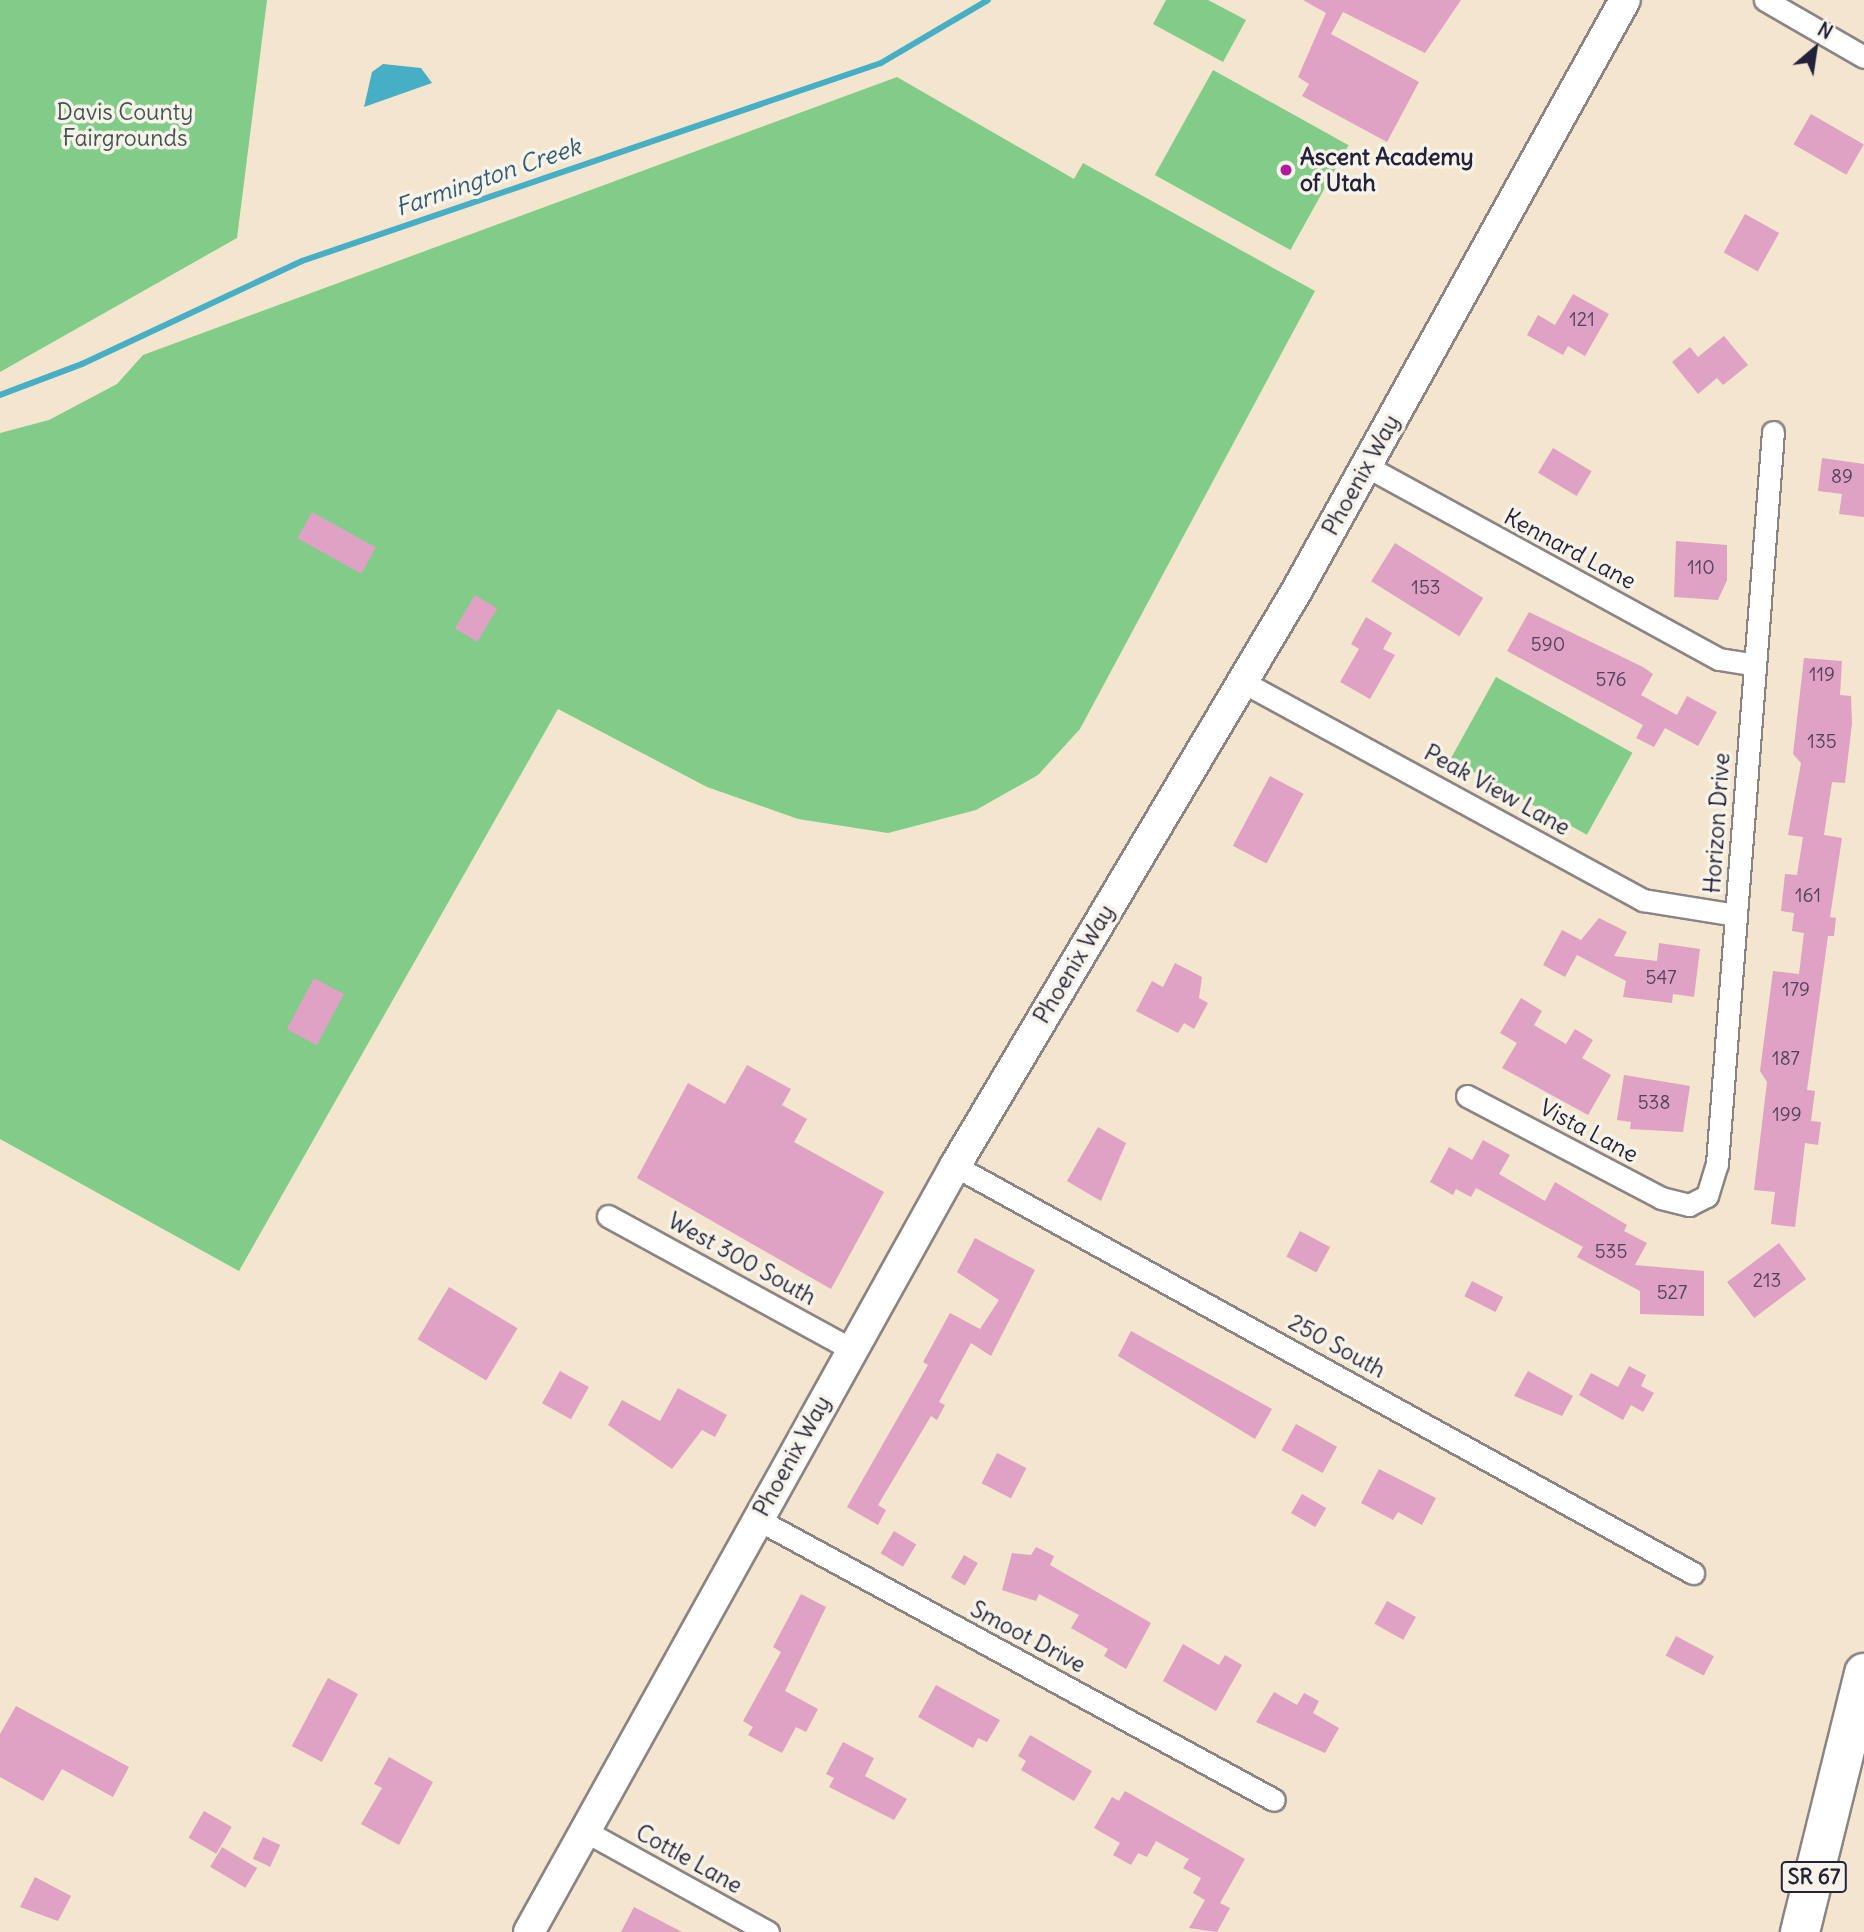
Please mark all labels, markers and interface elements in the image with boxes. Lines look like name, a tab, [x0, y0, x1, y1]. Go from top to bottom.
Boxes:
north arrow	[1780, 14, 1850, 84]
text: N	[1814, 17, 1837, 44]
park label: Davis County Fairgrounds	[57, 98, 193, 152]
water label: Farmington Creek	[392, 132, 584, 222]
place label: Ascent Academy of Utah	[1300, 143, 1474, 197]
marker: Ascent Academy of Utah	[1278, 162, 1294, 178]
house number: 121	[1569, 309, 1595, 331]
street label: Phoenix Way	[1316, 410, 1406, 540]
house number: 89	[1831, 466, 1853, 488]
street label: Kennard Lane	[1499, 503, 1641, 595]
house number: 110	[1687, 557, 1715, 579]
house number: 153	[1411, 577, 1441, 599]
house number: 590	[1531, 634, 1565, 656]
house number: 119	[1809, 664, 1835, 686]
house number: 576	[1596, 669, 1626, 691]
house number: 135	[1807, 731, 1837, 753]
street label: Peak View Lane	[1419, 739, 1575, 841]
street label: Horizon Drive	[1698, 752, 1736, 894]
house number: 161	[1795, 885, 1821, 907]
street label: Phoenix Way	[1028, 900, 1120, 1028]
house number: 547	[1645, 967, 1677, 989]
house number: 179	[1782, 979, 1810, 1001]
house number: 187	[1772, 1048, 1800, 1070]
house number: 538	[1638, 1092, 1670, 1114]
street label: Vista Lane	[1535, 1094, 1643, 1168]
house number: 199	[1772, 1104, 1802, 1126]
street label: West 300 South	[663, 1207, 821, 1311]
house number: 535	[1595, 1241, 1627, 1263]
house number: 213	[1753, 1270, 1781, 1292]
house number: 527	[1657, 1282, 1687, 1304]
street label: 250 South	[1284, 1308, 1390, 1384]
street label: Phoenix Way	[747, 1391, 837, 1521]
street label: Smoot Drive	[966, 1595, 1090, 1679]
street label: Cottle Lane	[631, 1818, 747, 1900]
road number: SR 67	[1781, 1860, 1847, 1895]

